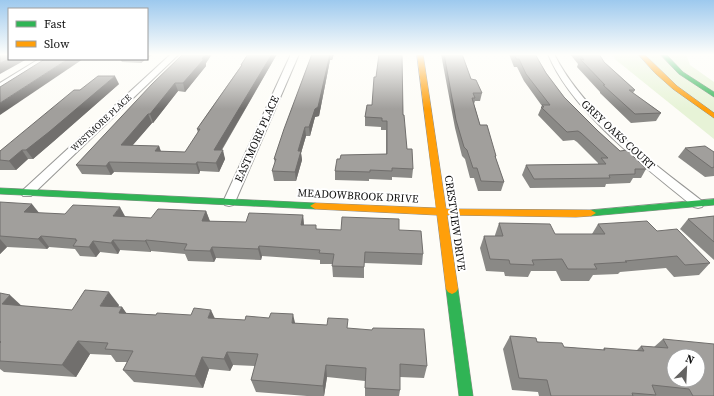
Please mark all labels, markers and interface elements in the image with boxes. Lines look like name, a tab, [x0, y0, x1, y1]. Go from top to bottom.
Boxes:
legend	[8, 8, 148, 60]
text: Fast	[44, 16, 66, 32]
text: Slow	[44, 36, 70, 52]
street label: WESTMORE PLACE	[68, 91, 134, 154]
street label: EASTMORE PLACE	[231, 93, 283, 185]
street label: GREY OAKS COURT	[578, 97, 658, 173]
street label: CRESTVIEW DRIVE	[441, 174, 469, 272]
street label: MEADOWBROOK DRIVE	[297, 185, 419, 207]
north arrow	[666, 348, 706, 388]
text: N	[683, 351, 697, 368]

